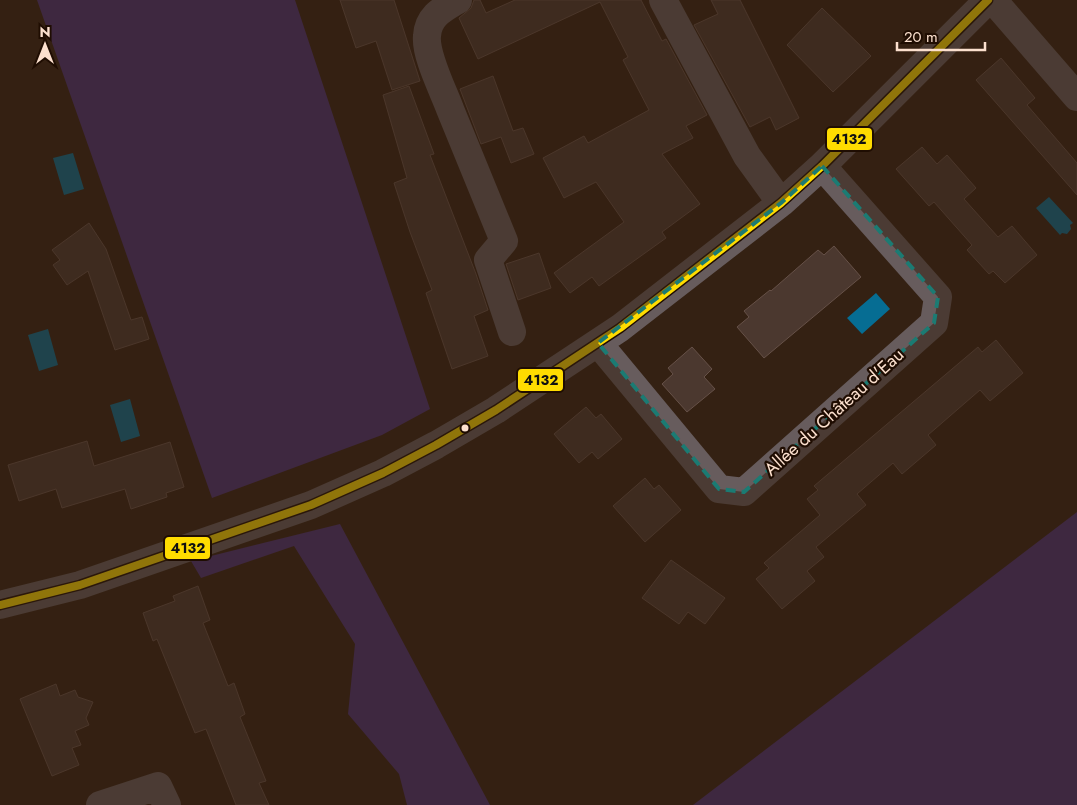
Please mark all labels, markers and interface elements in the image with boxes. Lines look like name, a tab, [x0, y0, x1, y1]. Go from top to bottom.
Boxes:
north arrow	[20, 20, 70, 70]
scale bar	[897, 20, 984, 52]
text: N	[39, 22, 51, 42]
text: 20 m	[904, 26, 938, 48]
line badge: 4132	[826, 127, 873, 151]
text: 4132	[832, 129, 866, 149]
street label: Allée du Château d'Eau	[758, 342, 910, 482]
line badge: 4132	[517, 368, 564, 392]
text: 4132	[524, 370, 558, 390]
unlabelled marker	[460, 423, 470, 433]
line badge: 4132	[164, 536, 211, 560]
text: 4132	[171, 538, 205, 558]

